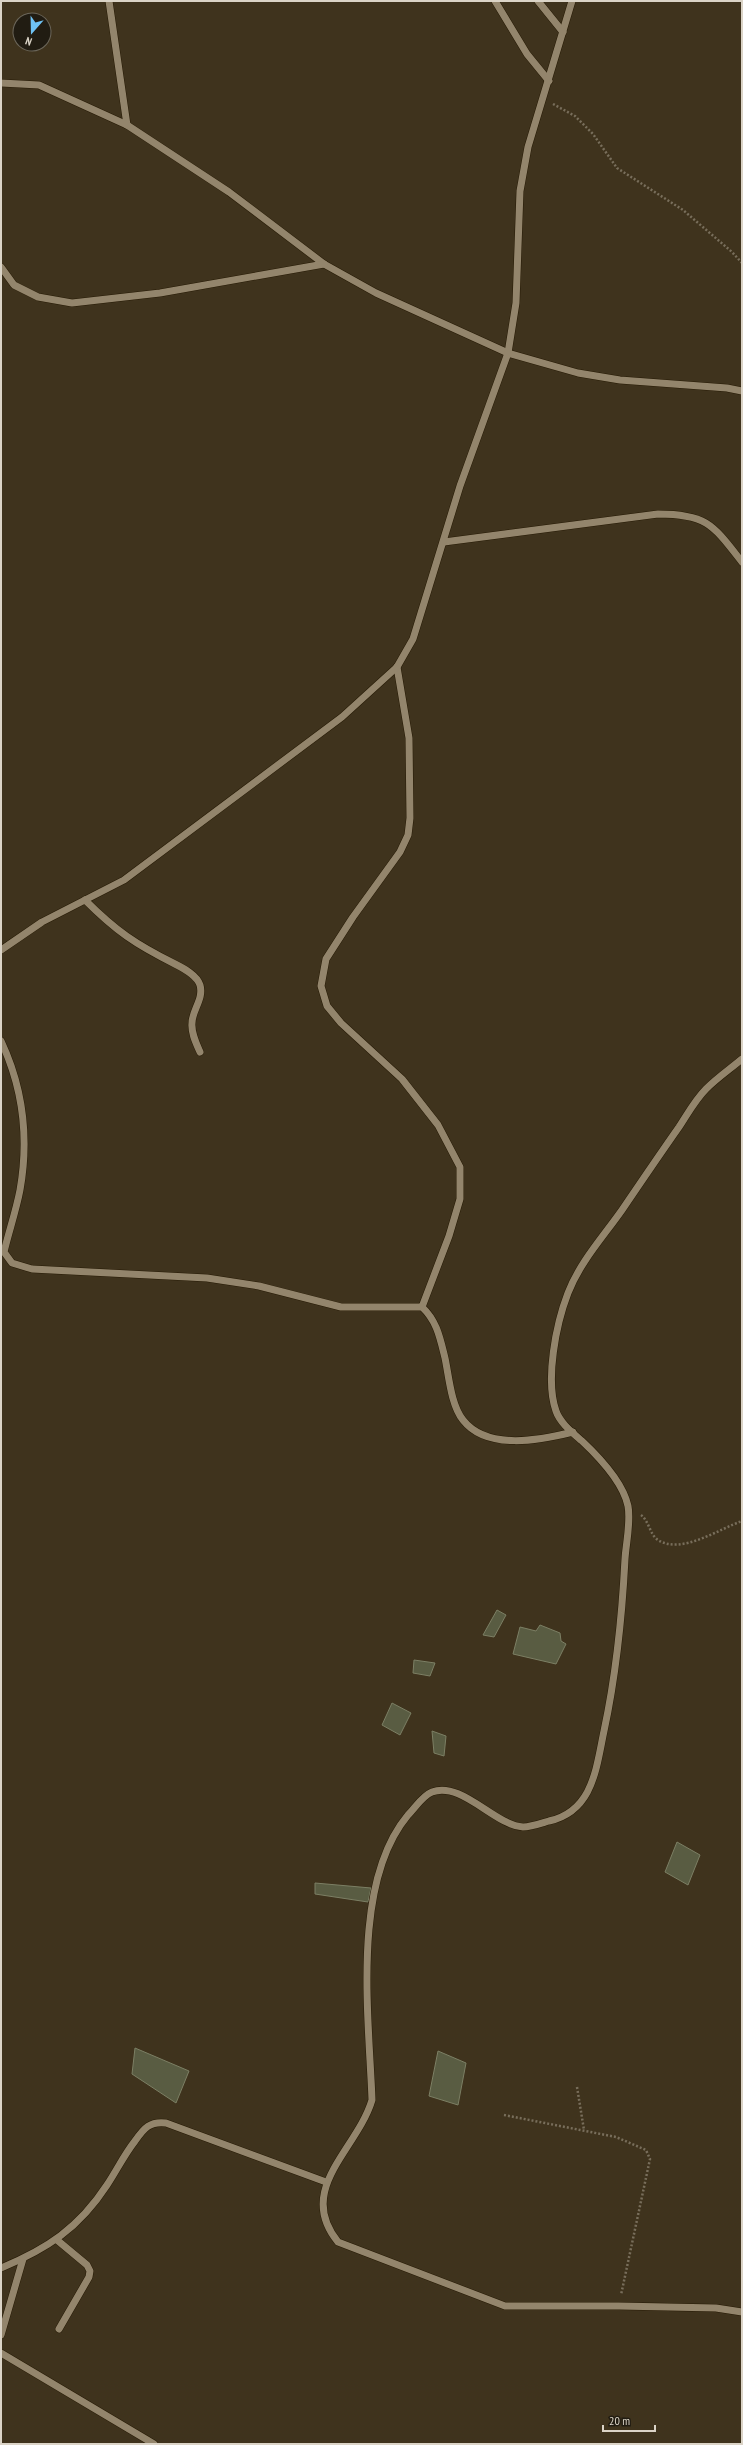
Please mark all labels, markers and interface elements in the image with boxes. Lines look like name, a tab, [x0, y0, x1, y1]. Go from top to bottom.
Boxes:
north arrow	[12, 12, 52, 52]
text: N	[23, 34, 34, 49]
scale bar	[603, 2407, 655, 2433]
text: 20 m	[609, 2413, 630, 2428]

